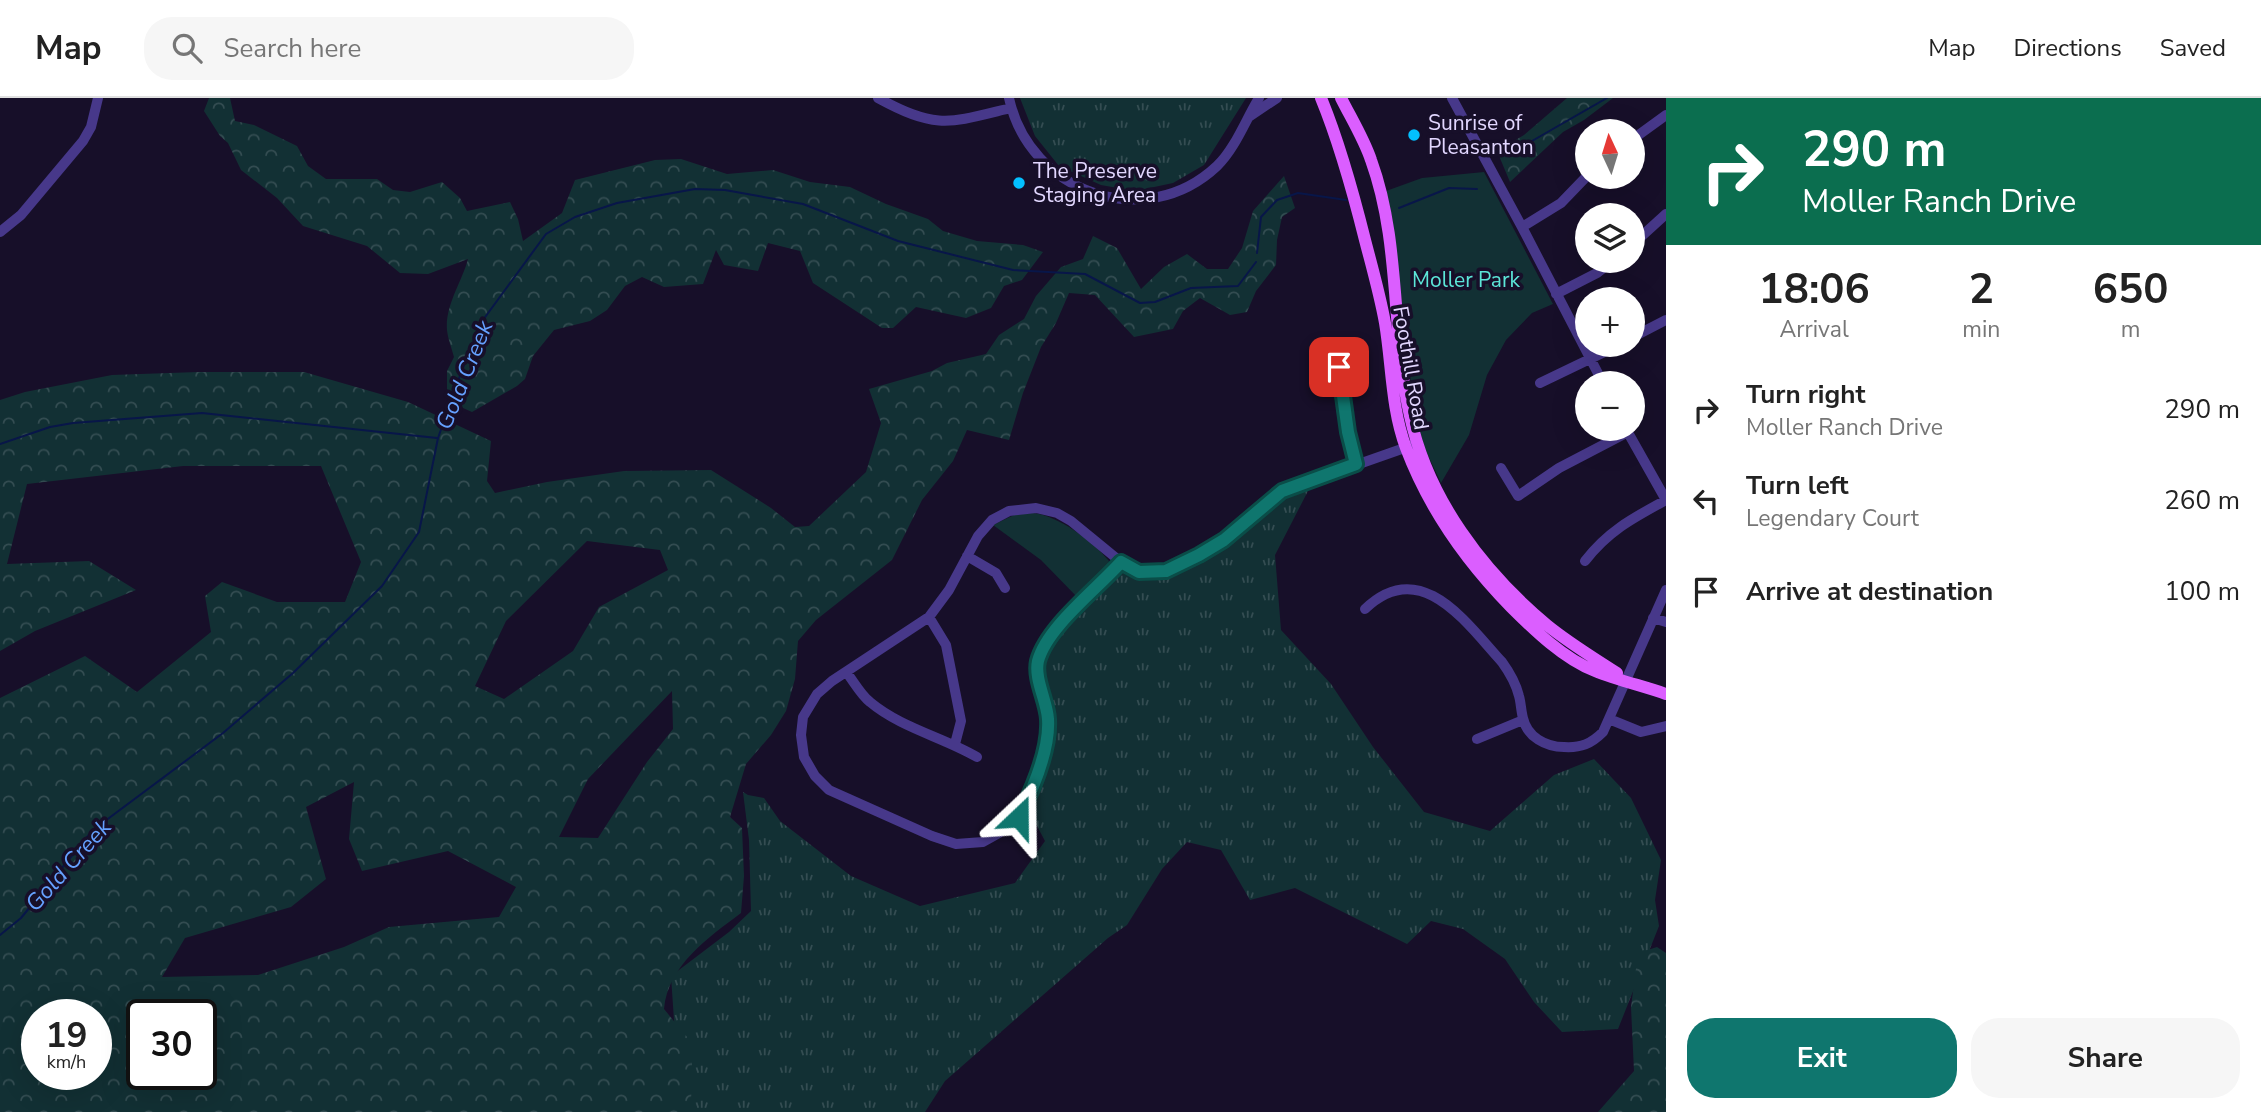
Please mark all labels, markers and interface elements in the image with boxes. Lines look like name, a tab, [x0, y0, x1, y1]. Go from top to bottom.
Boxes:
search box	[144, 17, 634, 80]
text: Map	[35, 26, 102, 71]
icon: search	[168, 29, 206, 67]
text: Search here	[224, 31, 361, 66]
text: Map	[1928, 32, 1975, 64]
text: Directions	[2013, 32, 2122, 64]
text: Saved	[2160, 32, 2226, 64]
place label: Sunrise of Pleasanton	[1428, 109, 1534, 161]
text: 290 m	[1802, 116, 1946, 183]
north arrow	[1575, 119, 1645, 189]
map controls	[1575, 119, 1645, 441]
icon: right	[1687, 126, 1778, 217]
marker: Sunrise of Pleasanton	[1406, 127, 1422, 143]
place label: The Preserve Staging Area	[1033, 157, 1157, 209]
marker: The Preserve Staging Area	[1011, 175, 1027, 191]
text: Moller Ranch Drive	[1802, 180, 2076, 223]
button: layers	[1575, 203, 1645, 273]
text: 18:06	[1759, 261, 1870, 318]
text: 2	[1969, 261, 1994, 318]
text: 650	[2093, 261, 2168, 318]
park label: Moller Park	[1412, 266, 1520, 294]
button: +	[1575, 287, 1645, 357]
street label: Foothill Road	[1386, 304, 1436, 432]
text: Arrival	[1780, 314, 1849, 345]
text: min	[1962, 314, 2000, 345]
text: m	[2121, 314, 2141, 345]
water label: Gold Creek	[429, 316, 501, 434]
pin	[1309, 337, 1369, 397]
icon: arrive	[1320, 348, 1358, 386]
button: −	[1575, 371, 1645, 441]
text: Turn right	[1746, 377, 1865, 412]
icon: right	[1687, 391, 1725, 429]
text: 290 m	[2164, 392, 2240, 427]
text: Moller Ranch Drive	[1746, 412, 1943, 443]
text: Turn left	[1746, 468, 1849, 503]
icon: left	[1687, 482, 1725, 520]
text: 260 m	[2164, 483, 2240, 518]
text: Legendary Court	[1746, 503, 1919, 534]
icon: arrive	[1687, 573, 1725, 611]
text: Arrive at destination	[1746, 574, 1993, 609]
text: 100 m	[2164, 574, 2240, 609]
position arrow	[982, 780, 1056, 854]
water label: Gold Creek	[18, 812, 119, 918]
speed limit sign: 30	[126, 999, 217, 1090]
text: 19	[45, 1012, 88, 1059]
button: Exit	[1687, 1018, 1957, 1098]
button: Share	[1971, 1018, 2240, 1098]
text: km/h	[47, 1050, 86, 1074]

